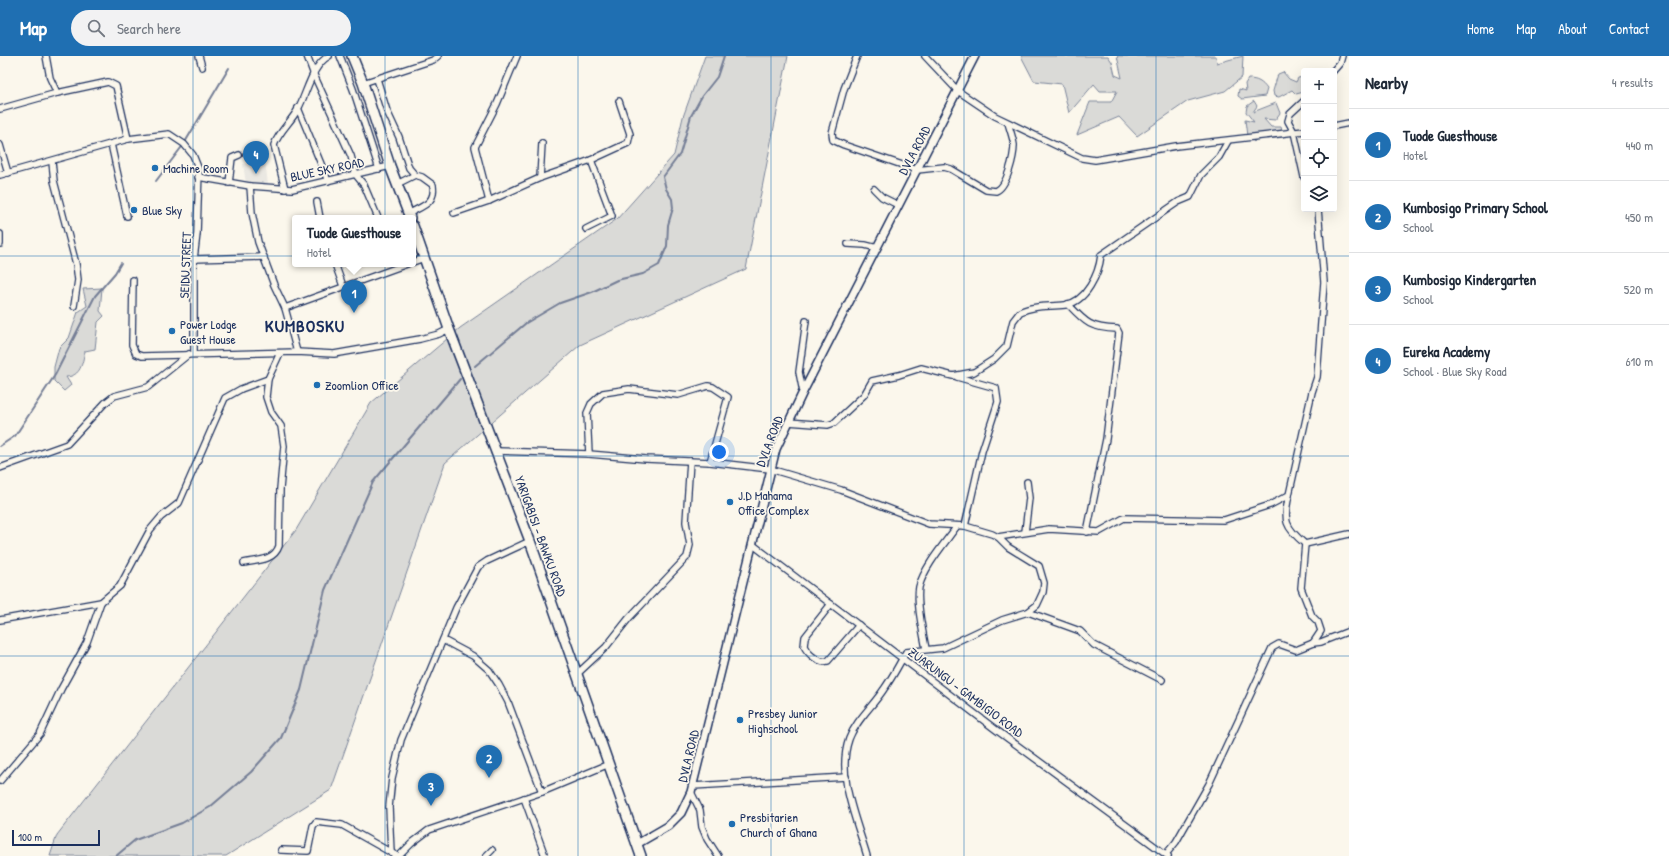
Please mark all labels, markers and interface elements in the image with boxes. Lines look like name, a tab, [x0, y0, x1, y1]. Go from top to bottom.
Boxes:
search box	[71, 10, 351, 46]
text: Map	[20, 15, 47, 41]
icon: search	[85, 17, 107, 39]
text: Search here	[117, 18, 181, 39]
text: Home	[1467, 19, 1494, 38]
text: Map	[1516, 19, 1536, 38]
text: About	[1558, 19, 1587, 38]
text: Contact	[1609, 19, 1649, 38]
map controls	[1301, 68, 1337, 212]
button: +	[1301, 68, 1337, 104]
text: Nearby	[1365, 71, 1408, 94]
text: 4 results	[1612, 73, 1653, 91]
button: −	[1301, 104, 1337, 140]
street label: DVLA ROAD	[894, 122, 935, 178]
text: Tuode Guesthouse	[1403, 125, 1498, 146]
text: 1	[1376, 136, 1380, 154]
text: 440 m	[1626, 136, 1653, 154]
button: locate	[1301, 140, 1337, 176]
pin: 4	[243, 141, 269, 174]
text: Hotel	[1403, 146, 1427, 164]
street label: BLUE SKY ROAD	[289, 152, 366, 186]
place label: Machine Room	[163, 159, 229, 177]
marker: Machine Room	[150, 163, 160, 173]
button: layers	[1301, 176, 1337, 212]
text: Kumbosigo Primary School	[1403, 197, 1548, 218]
place label: Blue Sky	[142, 201, 183, 219]
marker: Blue Sky	[129, 205, 139, 215]
text: 2	[1375, 208, 1381, 226]
text: 450 m	[1625, 208, 1653, 226]
popup	[292, 215, 416, 267]
text: School	[1403, 218, 1433, 236]
text: Tuode Guesthouse	[307, 222, 401, 243]
street label: SEIDU STREET	[175, 230, 195, 299]
text: Hotel	[307, 243, 331, 261]
text: Kumbosigo Kindergarten	[1403, 269, 1536, 290]
pin: 1	[341, 280, 367, 313]
text: 3	[1375, 280, 1381, 298]
text: 520 m	[1624, 280, 1653, 298]
text: School	[1403, 290, 1433, 308]
district label: KUMBOSKU	[265, 314, 345, 337]
place label: Power Lodge Guest House	[180, 315, 237, 348]
marker: Power Lodge Guest House	[167, 326, 177, 336]
text: Eureka Academy	[1403, 341, 1490, 362]
text: 4	[1376, 352, 1380, 370]
text: 610 m	[1625, 352, 1653, 370]
text: School · Blue Sky Road	[1403, 362, 1507, 380]
place label: Zoomlion Office	[325, 376, 399, 394]
marker: Zoomlion Office	[312, 380, 322, 390]
street label: DVLA ROAD	[751, 412, 787, 469]
your location	[709, 442, 729, 462]
street label: YARIGABISI - BAWKU ROAD	[511, 473, 571, 600]
place label: J.D Mahama Office Complex	[738, 486, 810, 519]
marker: J.D Mahama Office Complex	[725, 497, 735, 507]
street label: ZUARUNGU - GAMBIGIO ROAD	[905, 643, 1028, 742]
place label: Presbey Junior Highschool	[748, 704, 818, 737]
marker: Presbey Junior Highschool	[735, 715, 745, 725]
street label: DVLA ROAD	[673, 727, 703, 784]
pin: 2	[476, 745, 502, 778]
pin: 3	[418, 773, 444, 806]
place label: Presbitarien Church of Ghana	[740, 808, 817, 841]
marker: Presbitarien Church of Ghana	[727, 819, 737, 829]
scale bar	[12, 828, 100, 847]
text: 100 m	[18, 830, 42, 844]

